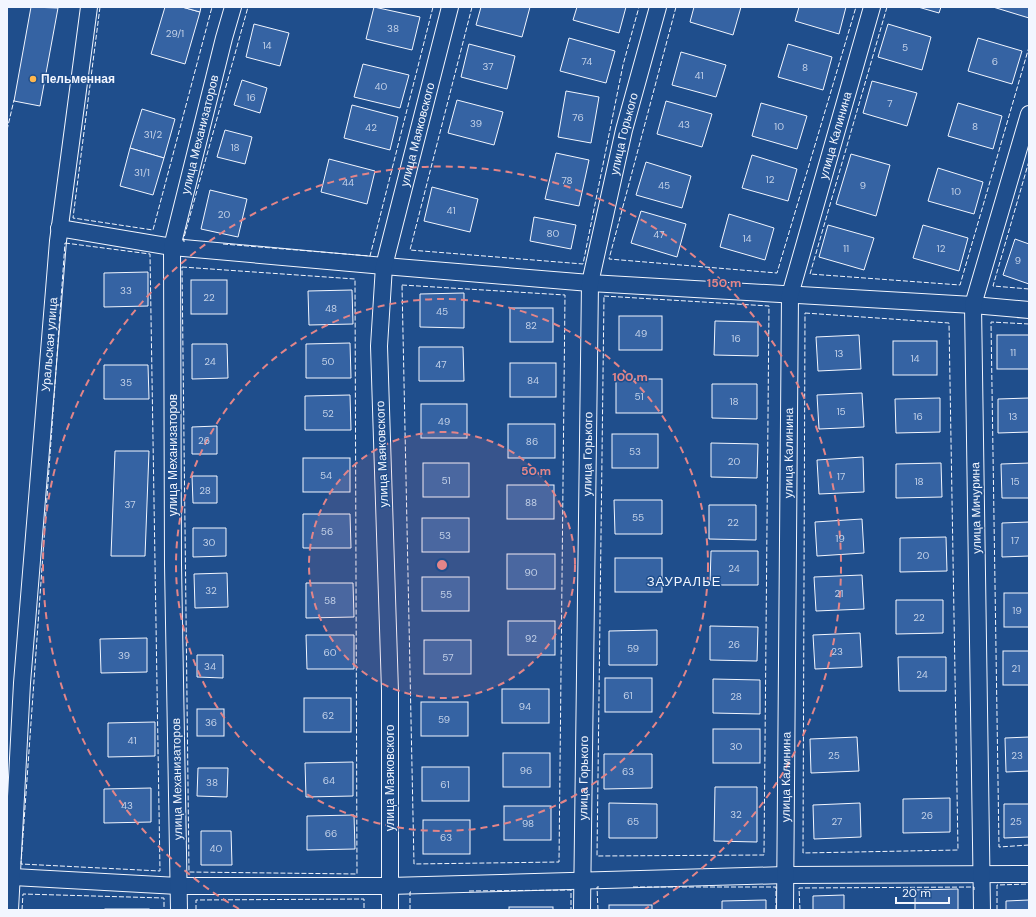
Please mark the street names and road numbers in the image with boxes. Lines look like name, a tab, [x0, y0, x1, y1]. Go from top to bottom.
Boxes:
street label: улица Механизаторов	[177, 73, 223, 196]
street label: улица Маяковского	[397, 81, 439, 188]
street label: улица Калинина	[815, 89, 856, 181]
street label: улица Горького	[606, 91, 642, 177]
street label: Уральская улица	[38, 296, 61, 392]
street label: улица Механизаторов	[165, 394, 181, 516]
street label: улица Маяковского	[372, 400, 392, 508]
street label: улица Калинина	[780, 407, 797, 498]
street label: улица Горького	[579, 411, 596, 496]
street label: улица Мичурина	[967, 462, 985, 554]
street label: улица Механизаторов	[168, 718, 186, 840]
street label: улица Маяковского	[382, 724, 398, 831]
street label: улица Калинина	[778, 731, 794, 822]
street label: улица Горького	[575, 735, 592, 820]

